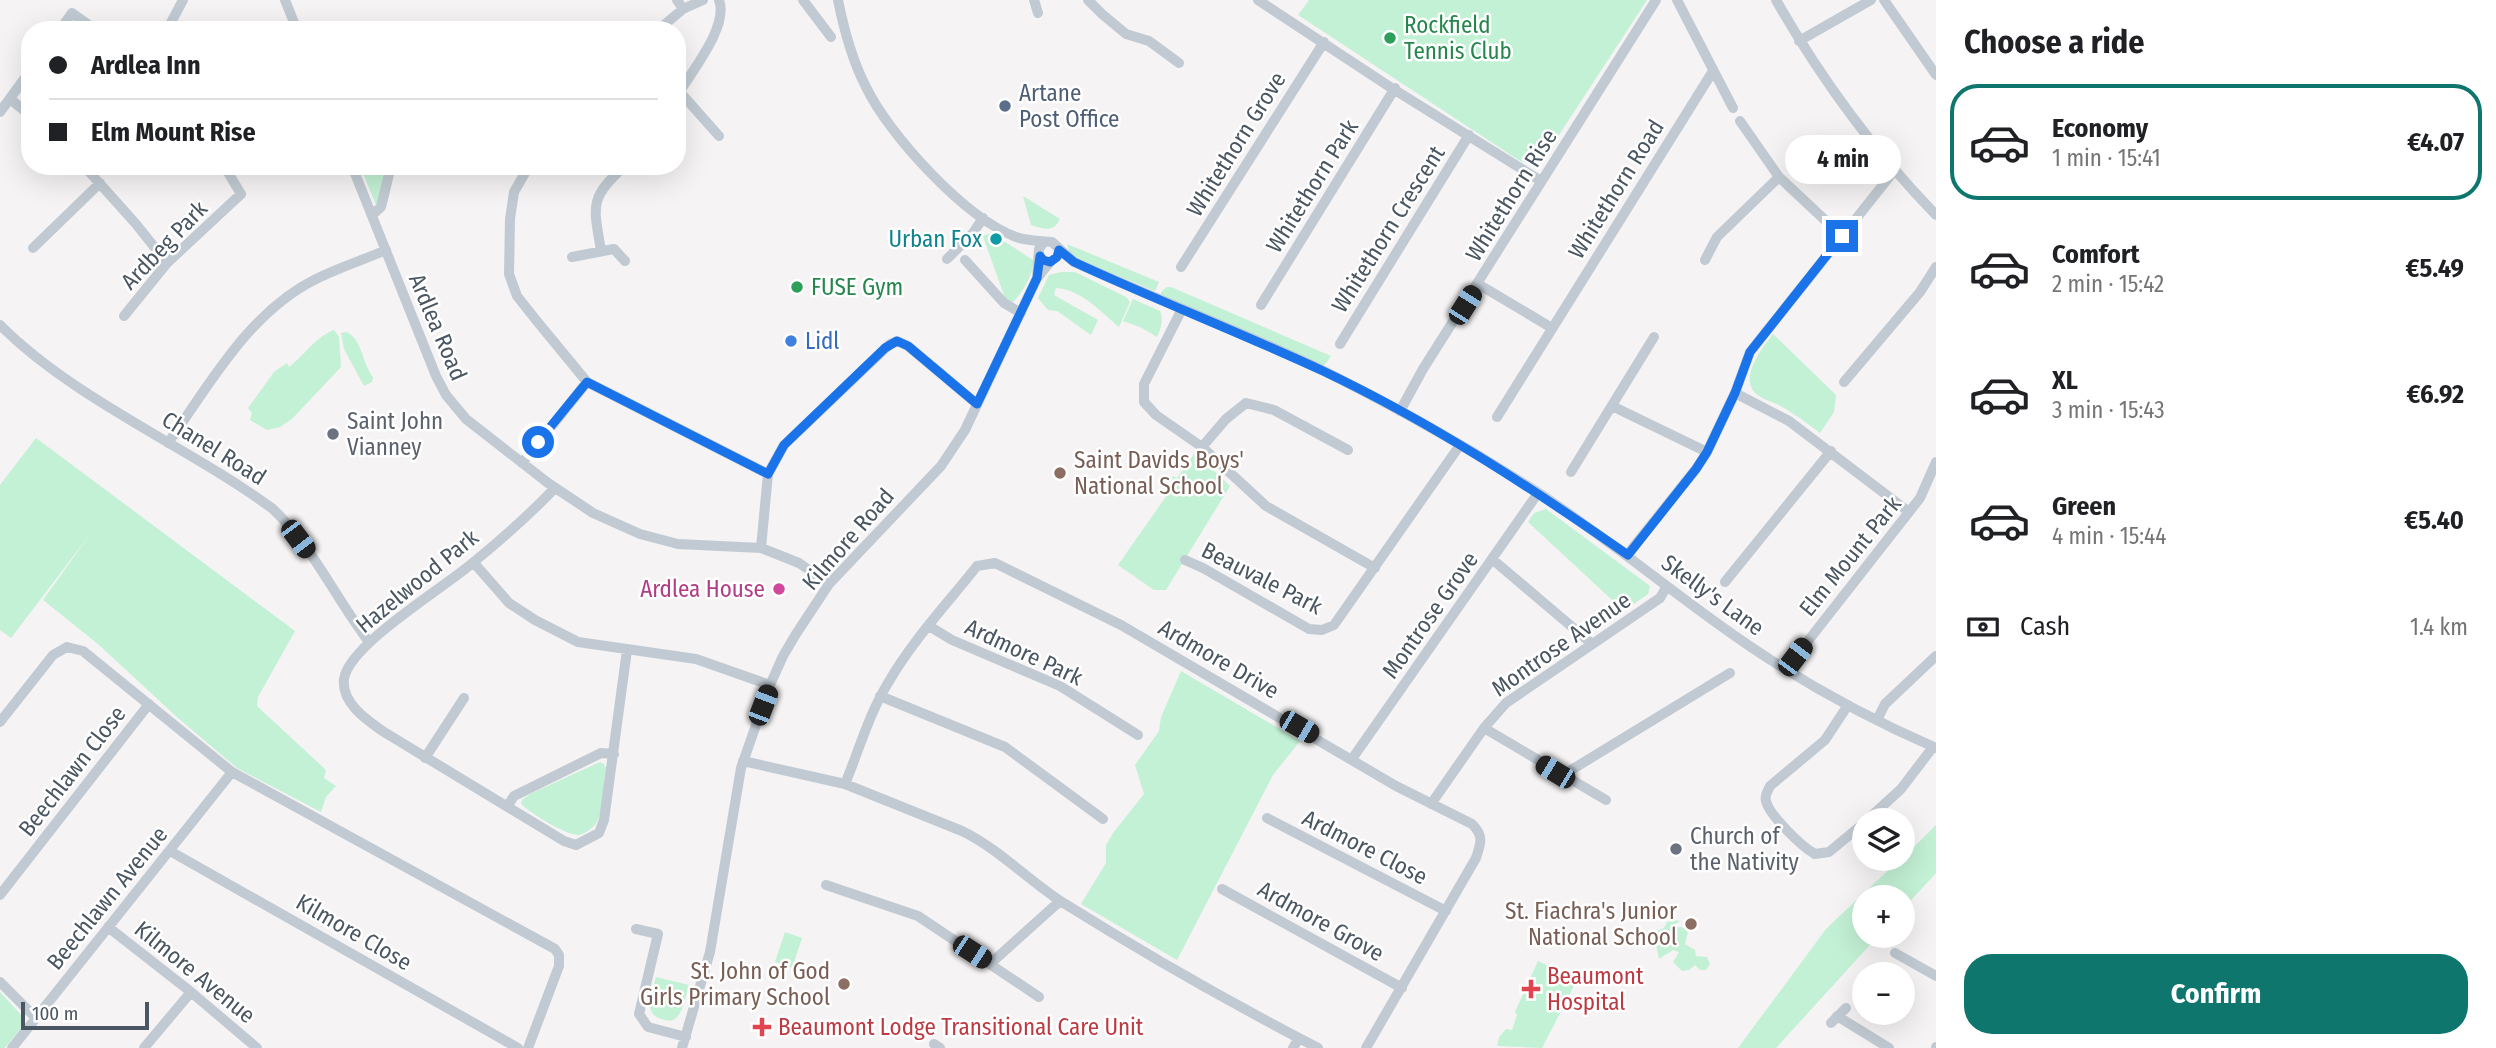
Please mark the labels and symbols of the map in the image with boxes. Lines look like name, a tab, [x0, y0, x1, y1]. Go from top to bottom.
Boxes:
place label: Rockfield Tennis Club	[1404, 11, 1512, 65]
marker: Rockfield Tennis Club	[1382, 30, 1398, 46]
street label: Whitethorn Grove	[1180, 67, 1292, 221]
place label: Artane Post Office	[1019, 79, 1119, 133]
marker: Artane Post Office	[997, 98, 1013, 114]
street label: Whitethorn Park	[1260, 114, 1364, 258]
street label: Whitethorn Road	[1562, 114, 1670, 264]
street label: Whitethorn Rise	[1459, 124, 1563, 266]
callout: 4 min	[1784, 134, 1900, 184]
street label: Whitethorn Crescent	[1325, 140, 1451, 318]
street label: Ardbeg Park	[115, 195, 213, 295]
route end	[1826, 220, 1858, 252]
place label: Urban Fox	[888, 225, 982, 253]
marker: Urban Fox	[988, 231, 1004, 247]
street label: Ardlea Road	[403, 269, 473, 385]
place label: FUSE Gym	[811, 273, 903, 301]
marker: FUSE Gym	[789, 279, 805, 295]
car	[1445, 282, 1486, 328]
place label: Lidl	[805, 327, 839, 355]
marker: Lidl	[783, 333, 799, 349]
street label: Chanel Road	[157, 405, 271, 491]
place label: Saint John Vianney	[347, 407, 443, 461]
marker: Saint John Vianney	[325, 426, 341, 442]
route start	[522, 426, 554, 458]
place label: Saint Davids Boys' National School	[1074, 446, 1244, 500]
marker: Saint Davids Boys' National School	[1052, 465, 1068, 481]
street label: Kilmore Road	[796, 482, 900, 596]
street label: Elm Mount Park	[1793, 490, 1907, 622]
car	[277, 516, 320, 562]
street label: Hazelwood Park	[350, 523, 484, 639]
street label: Beauvale Park	[1197, 536, 1327, 620]
street label: Montrose Grove	[1376, 546, 1484, 684]
street label: Skelly's Lane	[1656, 548, 1770, 642]
place label: Ardlea House	[640, 575, 765, 603]
marker: Ardlea House	[771, 581, 787, 597]
street label: Montrose Avenue	[1486, 586, 1636, 702]
street label: Ardmore Park	[961, 613, 1088, 692]
street label: Ardmore Drive	[1154, 613, 1284, 705]
car	[1774, 634, 1817, 680]
car	[746, 682, 781, 728]
street label: Beechlawn Close	[12, 700, 132, 842]
car	[1276, 707, 1323, 747]
car	[1532, 752, 1579, 792]
street label: Ardmore Close	[1298, 804, 1432, 890]
street label: Beechlawn Avenue	[41, 821, 173, 975]
place label: Church of the Nativity	[1690, 822, 1799, 876]
marker: Church of the Nativity	[1668, 841, 1684, 857]
street label: Ardmore Grove	[1253, 875, 1389, 967]
street label: Kilmore Close	[291, 888, 417, 976]
place label: St. Fiachra's Junior National School	[1505, 897, 1677, 951]
street label: Kilmore Avenue	[129, 915, 261, 1029]
marker: St. Fiachra's Junior National School	[1683, 916, 1699, 932]
car	[949, 932, 996, 972]
place label: St. John of God Girls Primary School	[640, 957, 830, 1011]
place label: Beaumont Hospital	[1547, 962, 1644, 1016]
marker: St. John of God Girls Primary School	[836, 976, 852, 992]
marker: Beaumont Hospital	[1521, 979, 1541, 999]
scale bar	[21, 999, 149, 1031]
place label: Beaumont Lodge Transitional Care Unit	[778, 1013, 1144, 1041]
marker: Beaumont Lodge Transitional Care Unit	[752, 1017, 772, 1037]

